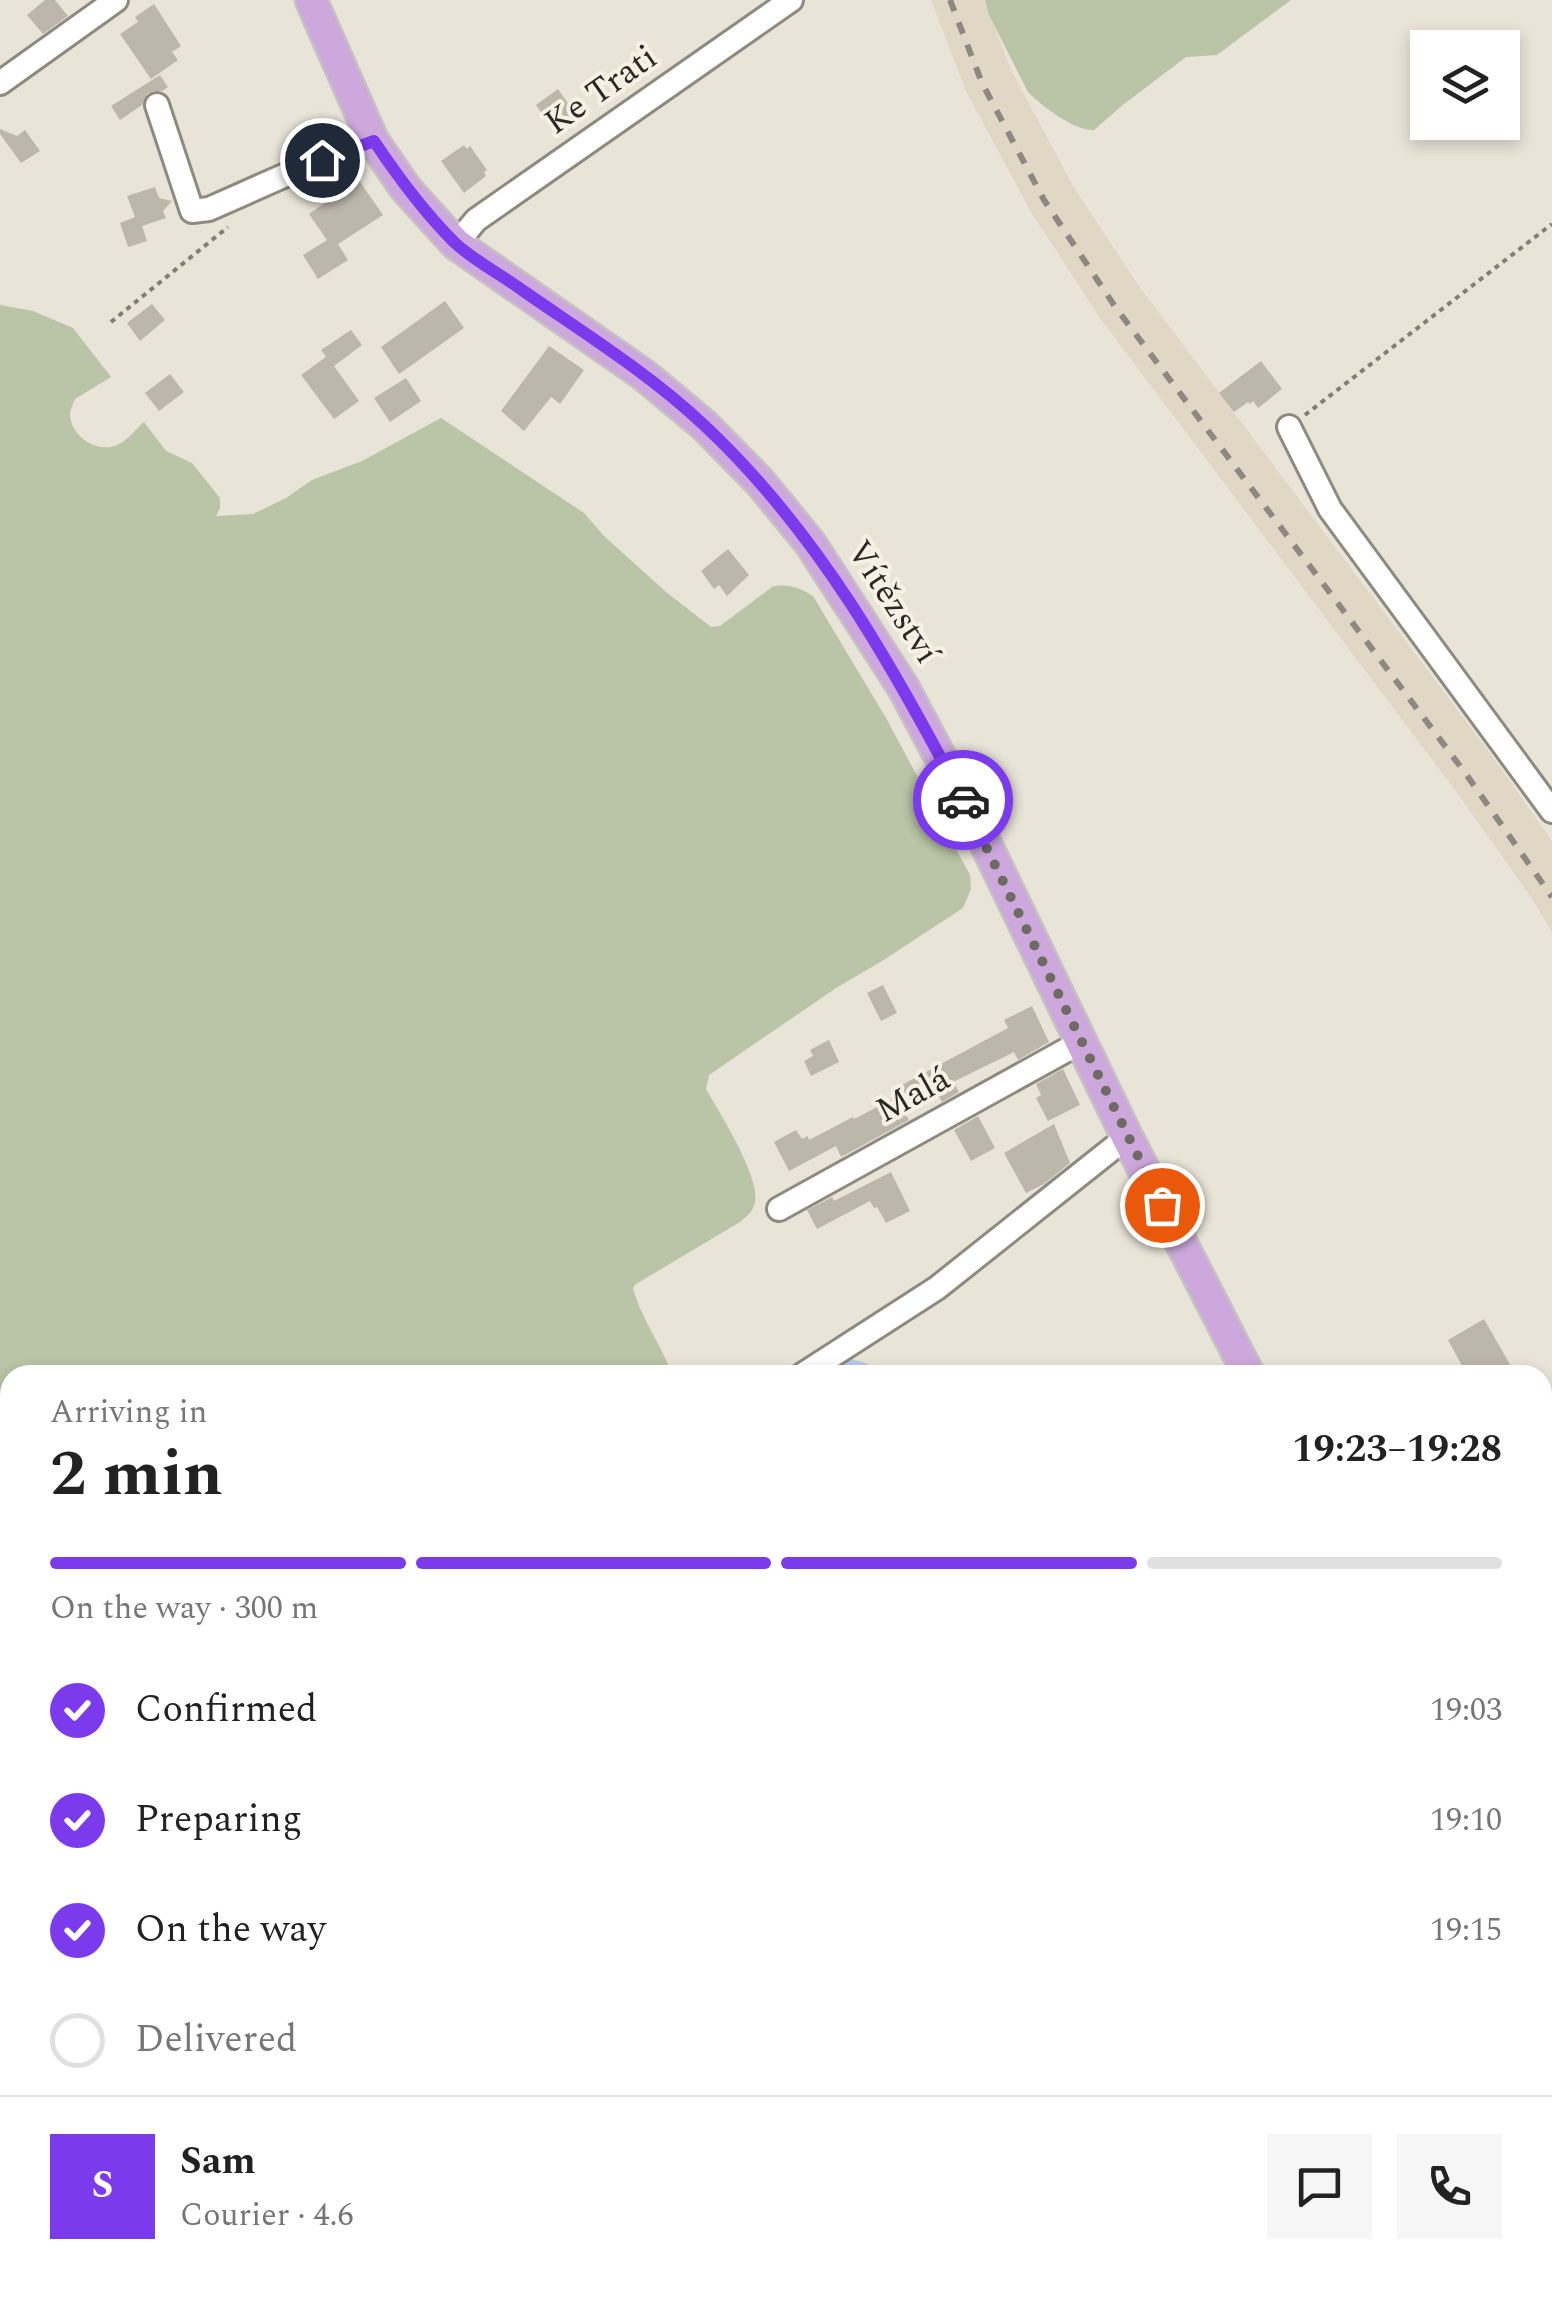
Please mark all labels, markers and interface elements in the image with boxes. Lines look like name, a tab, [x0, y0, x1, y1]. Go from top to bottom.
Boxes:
map controls	[1410, 30, 1520, 140]
button: layers	[1410, 30, 1520, 140]
street label: Ke Trati	[534, 32, 668, 148]
pin	[280, 118, 365, 203]
icon: home	[295, 133, 350, 188]
street label: Vítězství	[833, 530, 954, 676]
courier	[913, 750, 1013, 850]
icon: car	[936, 773, 991, 828]
street label: Malá	[866, 1053, 960, 1137]
pin	[1120, 1163, 1205, 1248]
icon: bag	[1135, 1178, 1190, 1233]
text: Arriving in	[50, 1388, 207, 1437]
text: 19:23–19:28	[1292, 1421, 1502, 1479]
text: 2 min	[50, 1425, 223, 1524]
text: On the way · 300 m	[50, 1584, 318, 1633]
text: Confirmed	[135, 1681, 317, 1739]
icon: check	[50, 1683, 105, 1738]
text: 19:03	[1430, 1686, 1502, 1735]
text: Preparing	[135, 1791, 302, 1849]
icon: check	[50, 1793, 105, 1848]
text: 19:10	[1430, 1796, 1502, 1845]
text: On the way	[135, 1901, 326, 1959]
icon: check	[50, 1903, 105, 1958]
text: 19:15	[1430, 1906, 1502, 1955]
text: Delivered	[135, 2011, 297, 2069]
text: Sam	[180, 2133, 256, 2191]
button: chat	[1267, 2134, 1372, 2239]
button: phone	[1397, 2134, 1502, 2239]
text: S	[92, 2157, 113, 2215]
text: Courier · 4.6	[180, 2191, 353, 2240]

